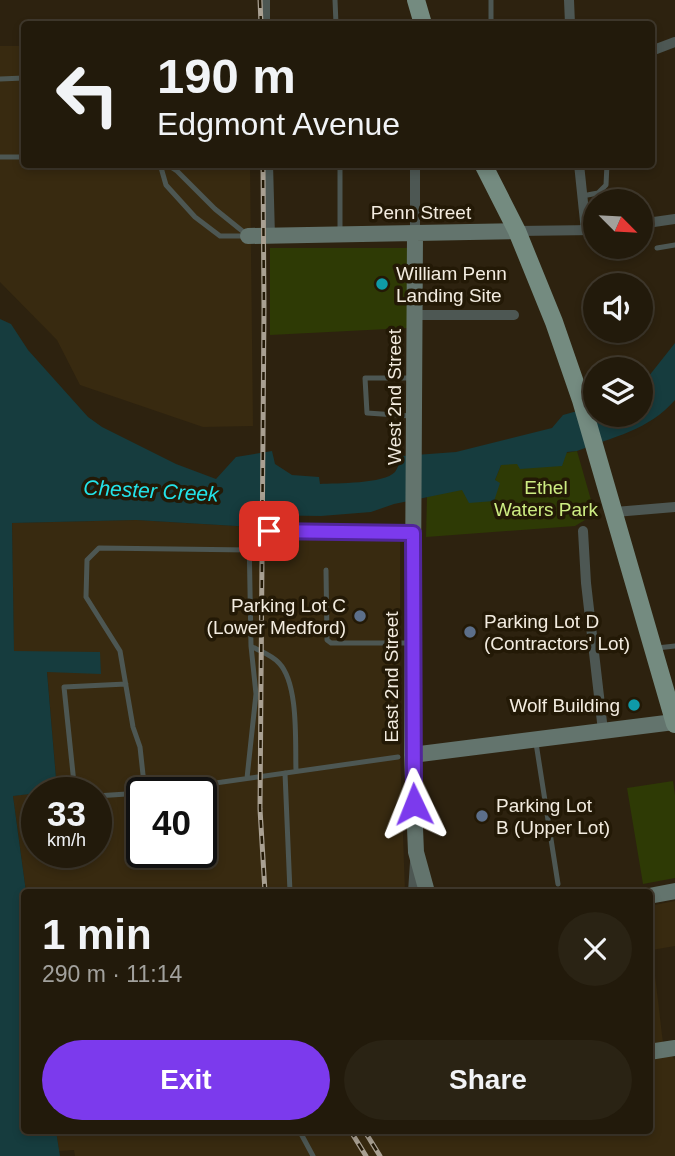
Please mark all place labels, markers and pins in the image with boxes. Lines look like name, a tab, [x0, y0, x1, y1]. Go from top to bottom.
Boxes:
place label: William Penn Landing Site	[396, 263, 507, 306]
marker: William Penn Landing Site	[374, 276, 390, 292]
pin	[239, 501, 299, 561]
place label: Parking Lot C (Lower Medford)	[207, 595, 346, 638]
marker: Parking Lot C (Lower Medford)	[352, 608, 368, 624]
place label: Parking Lot D (Contractors' Lot)	[484, 611, 630, 654]
marker: Parking Lot D (Contractors' Lot)	[462, 624, 478, 640]
place label: Wolf Building	[509, 695, 620, 716]
marker: Wolf Building	[626, 697, 642, 713]
place label: Parking Lot B (Upper Lot)	[496, 795, 610, 838]
marker: Parking Lot B (Upper Lot)	[474, 808, 490, 824]

